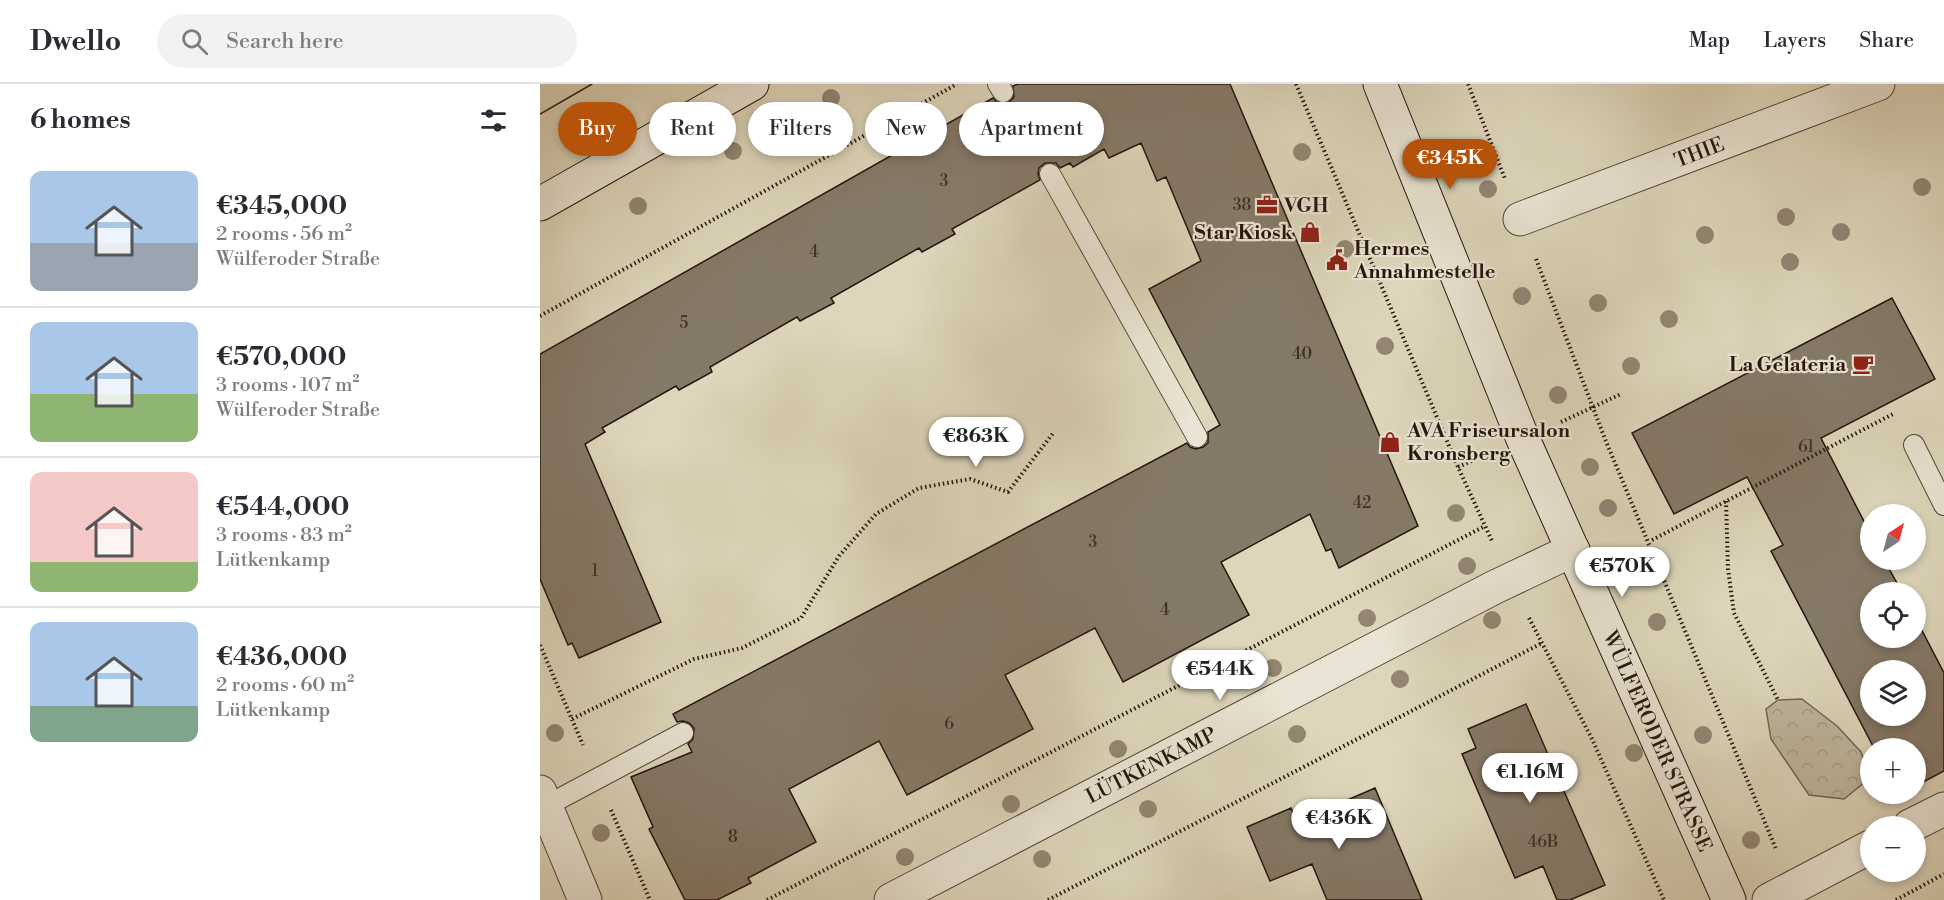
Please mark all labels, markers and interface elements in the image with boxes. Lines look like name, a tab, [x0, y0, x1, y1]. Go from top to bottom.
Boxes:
search box	[157, 14, 577, 68]
text: Dwello	[30, 24, 121, 59]
icon: search	[178, 25, 211, 58]
text: Search here	[226, 28, 344, 55]
text: Map	[1689, 28, 1730, 54]
text: Layers	[1763, 28, 1826, 54]
text: Share	[1859, 28, 1914, 54]
chip: Buy	[558, 102, 637, 156]
chip: Rent	[649, 102, 736, 156]
chip: Filters	[748, 102, 853, 156]
chip: New	[865, 102, 947, 156]
chip: Apartment	[959, 102, 1104, 156]
text: 6 homes	[30, 104, 131, 136]
icon: filters	[477, 104, 510, 137]
street label: THIE	[1671, 132, 1728, 174]
pin: €345K	[1408, 139, 1492, 190]
text: €345K	[1416, 146, 1484, 171]
house number: 3	[940, 171, 949, 191]
text: €345,000	[216, 190, 347, 222]
office icon: VGH	[1255, 193, 1279, 217]
place label: VGH	[1283, 194, 1329, 219]
icon: home	[78, 195, 150, 267]
house number: 38	[1233, 195, 1252, 215]
shop icon: Star Kiosk	[1298, 220, 1322, 244]
place label: Star Kiosk	[1194, 221, 1294, 246]
text: 2 rooms · 56 m²	[216, 222, 352, 247]
place label: Hermes Annahmestelle	[1353, 237, 1496, 285]
house number: 4	[809, 242, 819, 262]
text: Wülferoder Straße	[216, 247, 380, 272]
public building icon: Hermes Annahmestelle	[1325, 248, 1349, 272]
house number: 5	[680, 313, 689, 333]
text: €570,000	[216, 341, 346, 373]
house number: 40	[1292, 344, 1312, 364]
icon: home	[78, 346, 150, 418]
cafe icon: La Gelateria	[1851, 352, 1875, 376]
place label: La Gelateria	[1729, 353, 1846, 378]
text: 3 rooms · 107 m²	[216, 373, 360, 398]
text: Wülferoder Straße	[216, 398, 380, 423]
pin: €863K	[934, 417, 1018, 468]
place label: AVA Friseursalon Kronsberg	[1406, 419, 1571, 467]
text: €863K	[943, 424, 1009, 449]
shop icon: AVA Friseursalon Kronsberg	[1378, 430, 1402, 454]
house number: 61	[1798, 437, 1814, 457]
text: €544,000	[216, 491, 349, 523]
house number: 42	[1353, 493, 1371, 513]
icon: home	[78, 496, 150, 568]
north arrow	[1860, 504, 1926, 570]
map controls	[1860, 504, 1926, 882]
text: 3 rooms · 83 m²	[216, 523, 352, 548]
house number: 3	[1089, 532, 1098, 552]
pin: €570K	[1580, 547, 1664, 598]
text: Lütkenkamp	[216, 548, 330, 573]
text: €570K	[1589, 554, 1655, 579]
house number: 1	[592, 561, 599, 581]
button: locate	[1860, 582, 1926, 648]
house number: 4	[1160, 600, 1170, 620]
street label: WÜLFERODER STRASSE	[1596, 626, 1718, 856]
text: €436,000	[216, 641, 347, 673]
icon: home	[78, 646, 150, 718]
pin: €544K	[1178, 650, 1262, 701]
text: €544K	[1185, 657, 1255, 682]
button: layers	[1860, 660, 1926, 726]
text: 2 rooms · 60 m²	[216, 673, 354, 698]
text: Lütkenkamp	[216, 698, 330, 723]
house number: 6	[944, 714, 954, 734]
street label: LÜTKENKAMP	[1082, 722, 1222, 810]
button: +	[1860, 738, 1926, 804]
pin: €1.16M	[1481, 753, 1579, 804]
text: €1.16M	[1496, 760, 1564, 785]
pin: €436K	[1297, 799, 1381, 850]
text: €436K	[1305, 806, 1373, 831]
button: −	[1860, 816, 1926, 882]
house number: 8	[728, 827, 738, 847]
house number: 46B	[1528, 832, 1558, 852]

